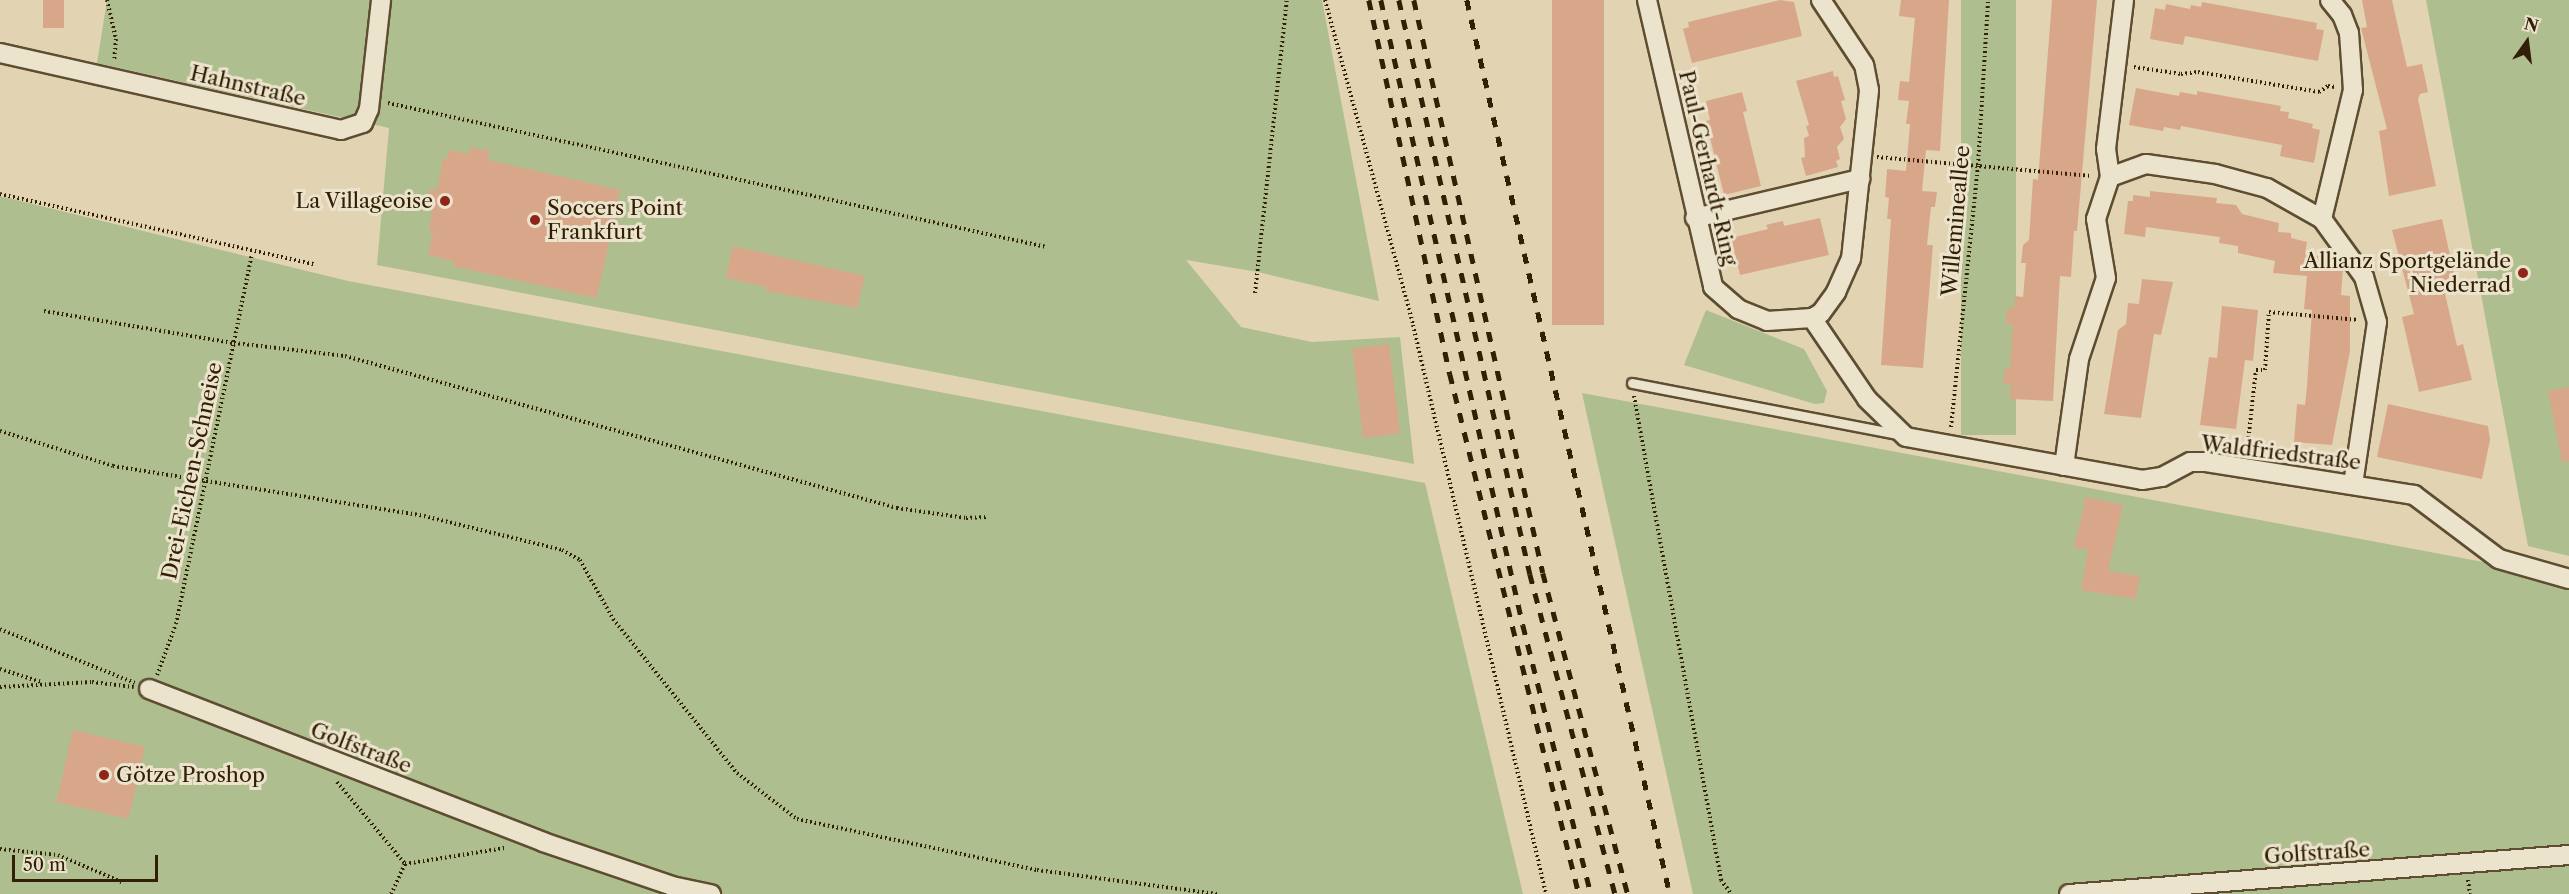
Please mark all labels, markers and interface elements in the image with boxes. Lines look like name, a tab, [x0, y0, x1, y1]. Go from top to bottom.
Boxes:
north arrow	[2497, 12, 2557, 72]
text: N	[2522, 13, 2541, 36]
street label: Hahnstraße	[188, 60, 308, 112]
street label: Paul-Gerhardt-Ring	[1673, 68, 1743, 268]
street label: Willemineallee	[1937, 144, 1975, 298]
place label: La Villageoise	[295, 188, 433, 214]
marker: La Villageoise	[438, 194, 452, 208]
place label: Soccers Point Frankfurt	[547, 195, 683, 245]
marker: Soccers Point Frankfurt	[528, 213, 542, 227]
place label: Allianz Sportgelände Niederrad	[2304, 248, 2511, 298]
marker: Allianz Sportgelände Niederrad	[2516, 266, 2530, 280]
street label: Drei-Eichen-Schneise	[157, 360, 227, 582]
street label: Waldfriedstraße	[2199, 431, 2363, 475]
street label: Golfstraße	[307, 717, 415, 779]
place label: Götze Proshop	[116, 762, 265, 788]
marker: Götze Proshop	[97, 768, 111, 782]
street label: Golfstraße	[2263, 837, 2371, 869]
scale bar	[15, 843, 160, 881]
text: 50 m	[23, 854, 66, 876]

